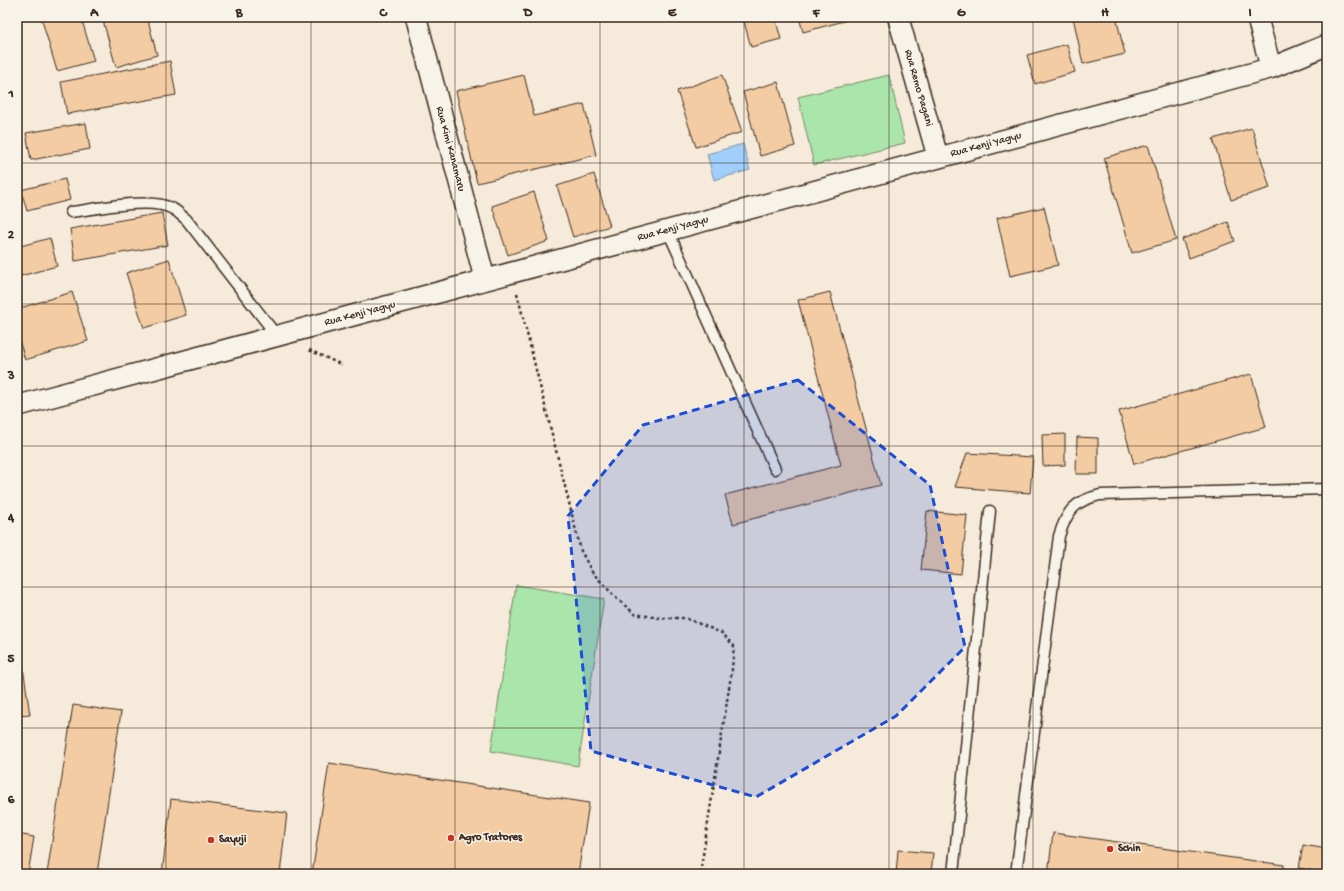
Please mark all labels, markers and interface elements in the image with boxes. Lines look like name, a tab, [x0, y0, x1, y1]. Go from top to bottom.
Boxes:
text: A	[89, 6, 99, 21]
text: B	[235, 6, 244, 21]
text: C	[378, 6, 388, 21]
text: D	[523, 6, 533, 21]
text: E	[668, 6, 677, 21]
text: F	[812, 6, 821, 21]
text: G	[957, 6, 966, 21]
text: H	[1101, 6, 1109, 21]
text: I	[1248, 6, 1252, 21]
street label: Rua Remo Pagani	[901, 48, 935, 128]
text: 1	[7, 87, 14, 102]
street label: Rua Kimi Kanamaru	[433, 105, 467, 193]
street label: Rua Kenji Yagyu	[949, 130, 1023, 160]
street label: Rua Kenji Yagyu	[636, 214, 710, 244]
text: 2	[8, 228, 15, 243]
street label: Rua Kenji Yagyu	[323, 299, 397, 329]
text: 3	[7, 369, 15, 384]
text: 4	[7, 511, 15, 526]
text: 5	[8, 652, 15, 667]
text: 6	[8, 793, 15, 808]
place label: Agro Tratores	[458, 831, 523, 845]
marker: Agro Tratores	[446, 833, 456, 843]
place label: Sayuji	[219, 834, 247, 846]
marker: Sayuji	[206, 835, 216, 845]
place label: Schin	[1118, 843, 1141, 855]
marker: Schin	[1105, 844, 1115, 854]

